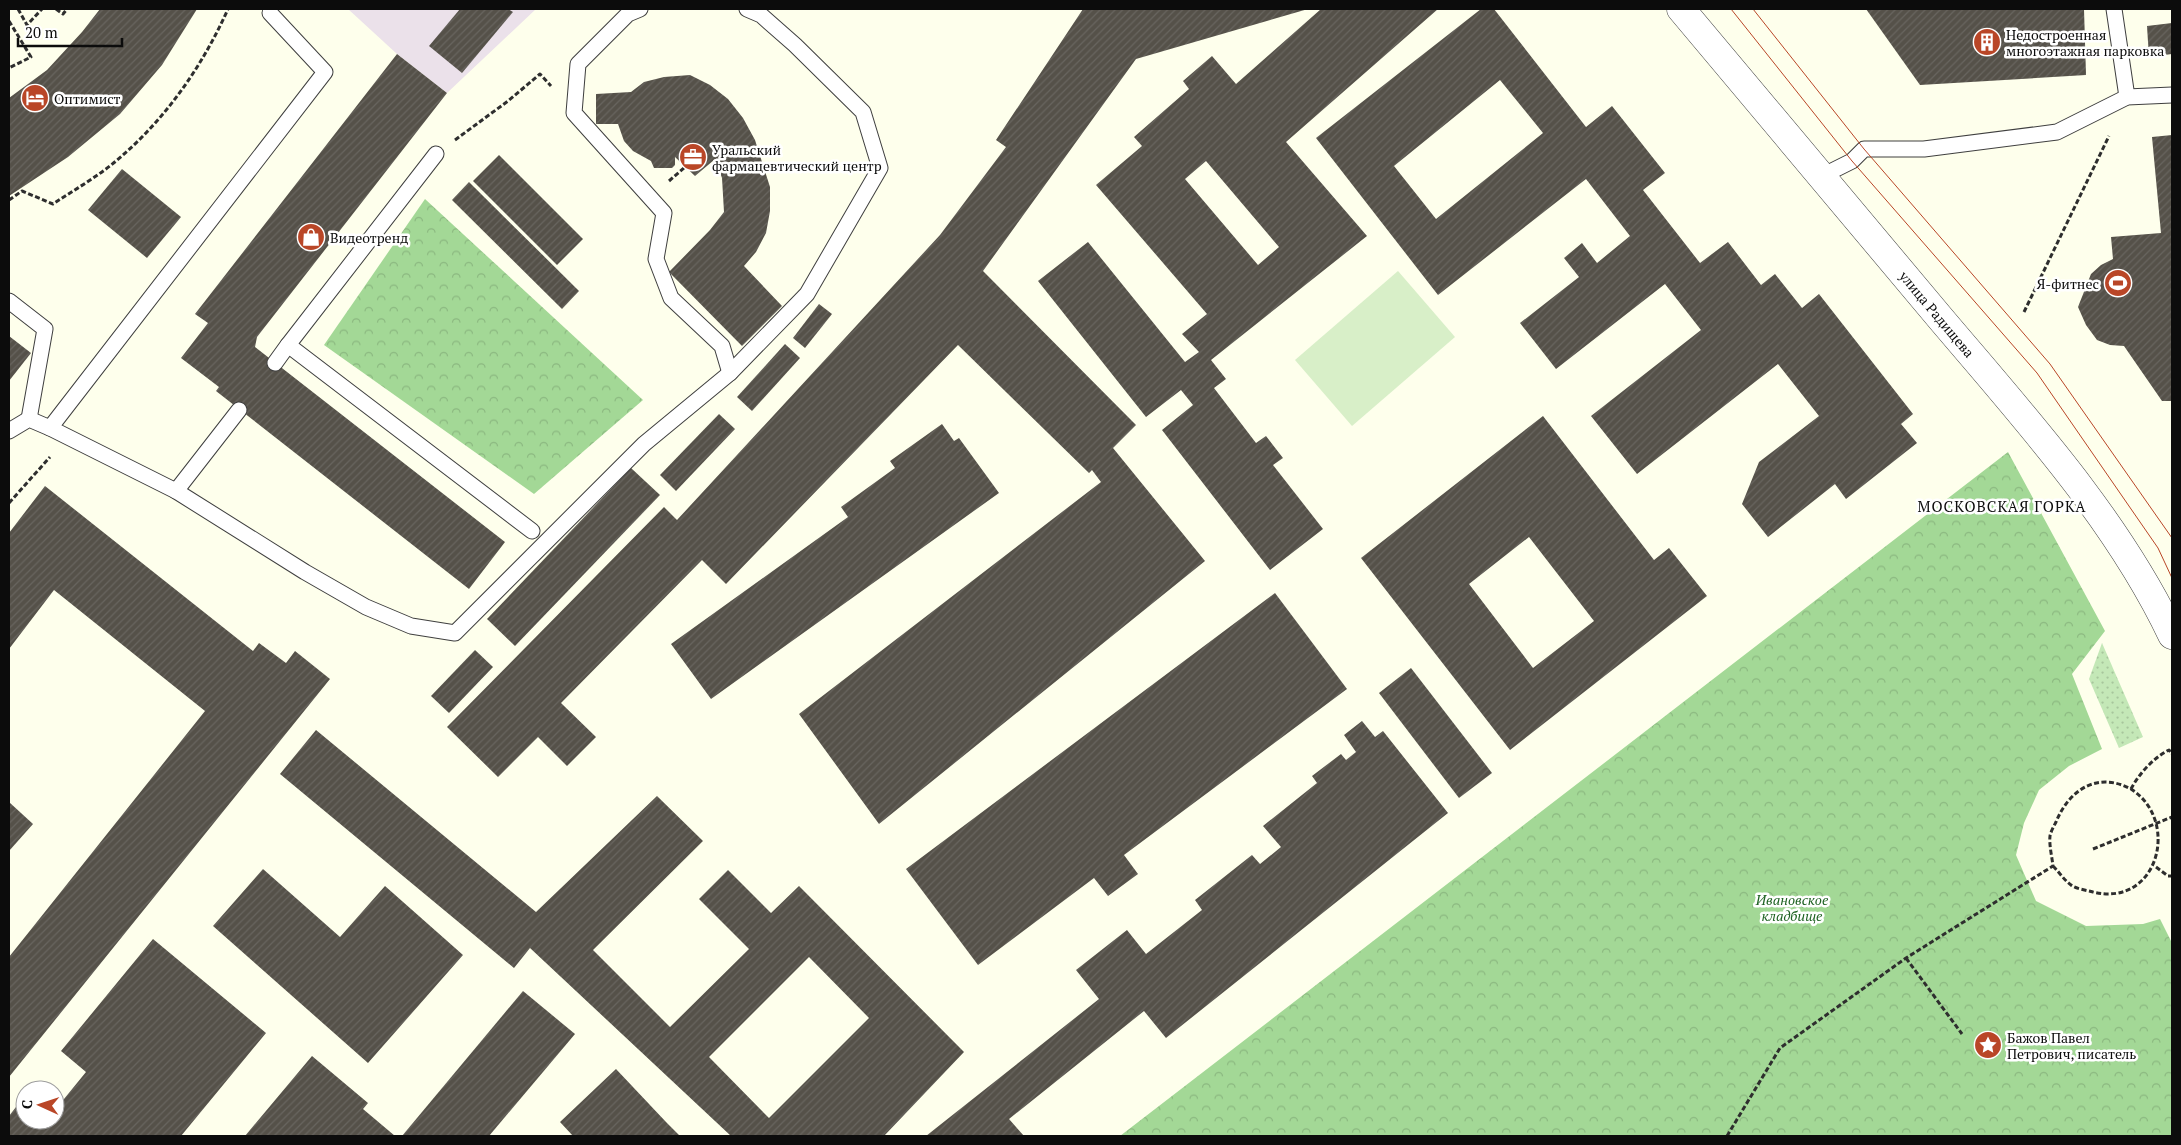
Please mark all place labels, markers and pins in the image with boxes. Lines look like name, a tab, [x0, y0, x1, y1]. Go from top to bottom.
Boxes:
place label: Недостроенная многоэтажная парковка	[2006, 25, 2164, 60]
building icon: Недостроенная многоэтажная парковка	[1972, 27, 2002, 57]
hotel icon: Оптимист	[20, 83, 50, 113]
place label: Оптимист	[54, 89, 121, 108]
place label: Уральский фармацевтический центр	[712, 140, 882, 175]
office icon: Уральский фармацевтический центр	[678, 142, 708, 172]
shop icon: Видеотренд	[296, 222, 326, 252]
place label: Видеотренд	[330, 228, 408, 247]
sports icon: Я-фитнес	[2103, 268, 2133, 298]
place label: Я-фитнес	[2036, 274, 2099, 293]
place label: Бажов Павел Петрович, писатель	[2007, 1028, 2136, 1063]
place icon: Бажов Павел Петрович, писатель	[1973, 1030, 2003, 1060]

